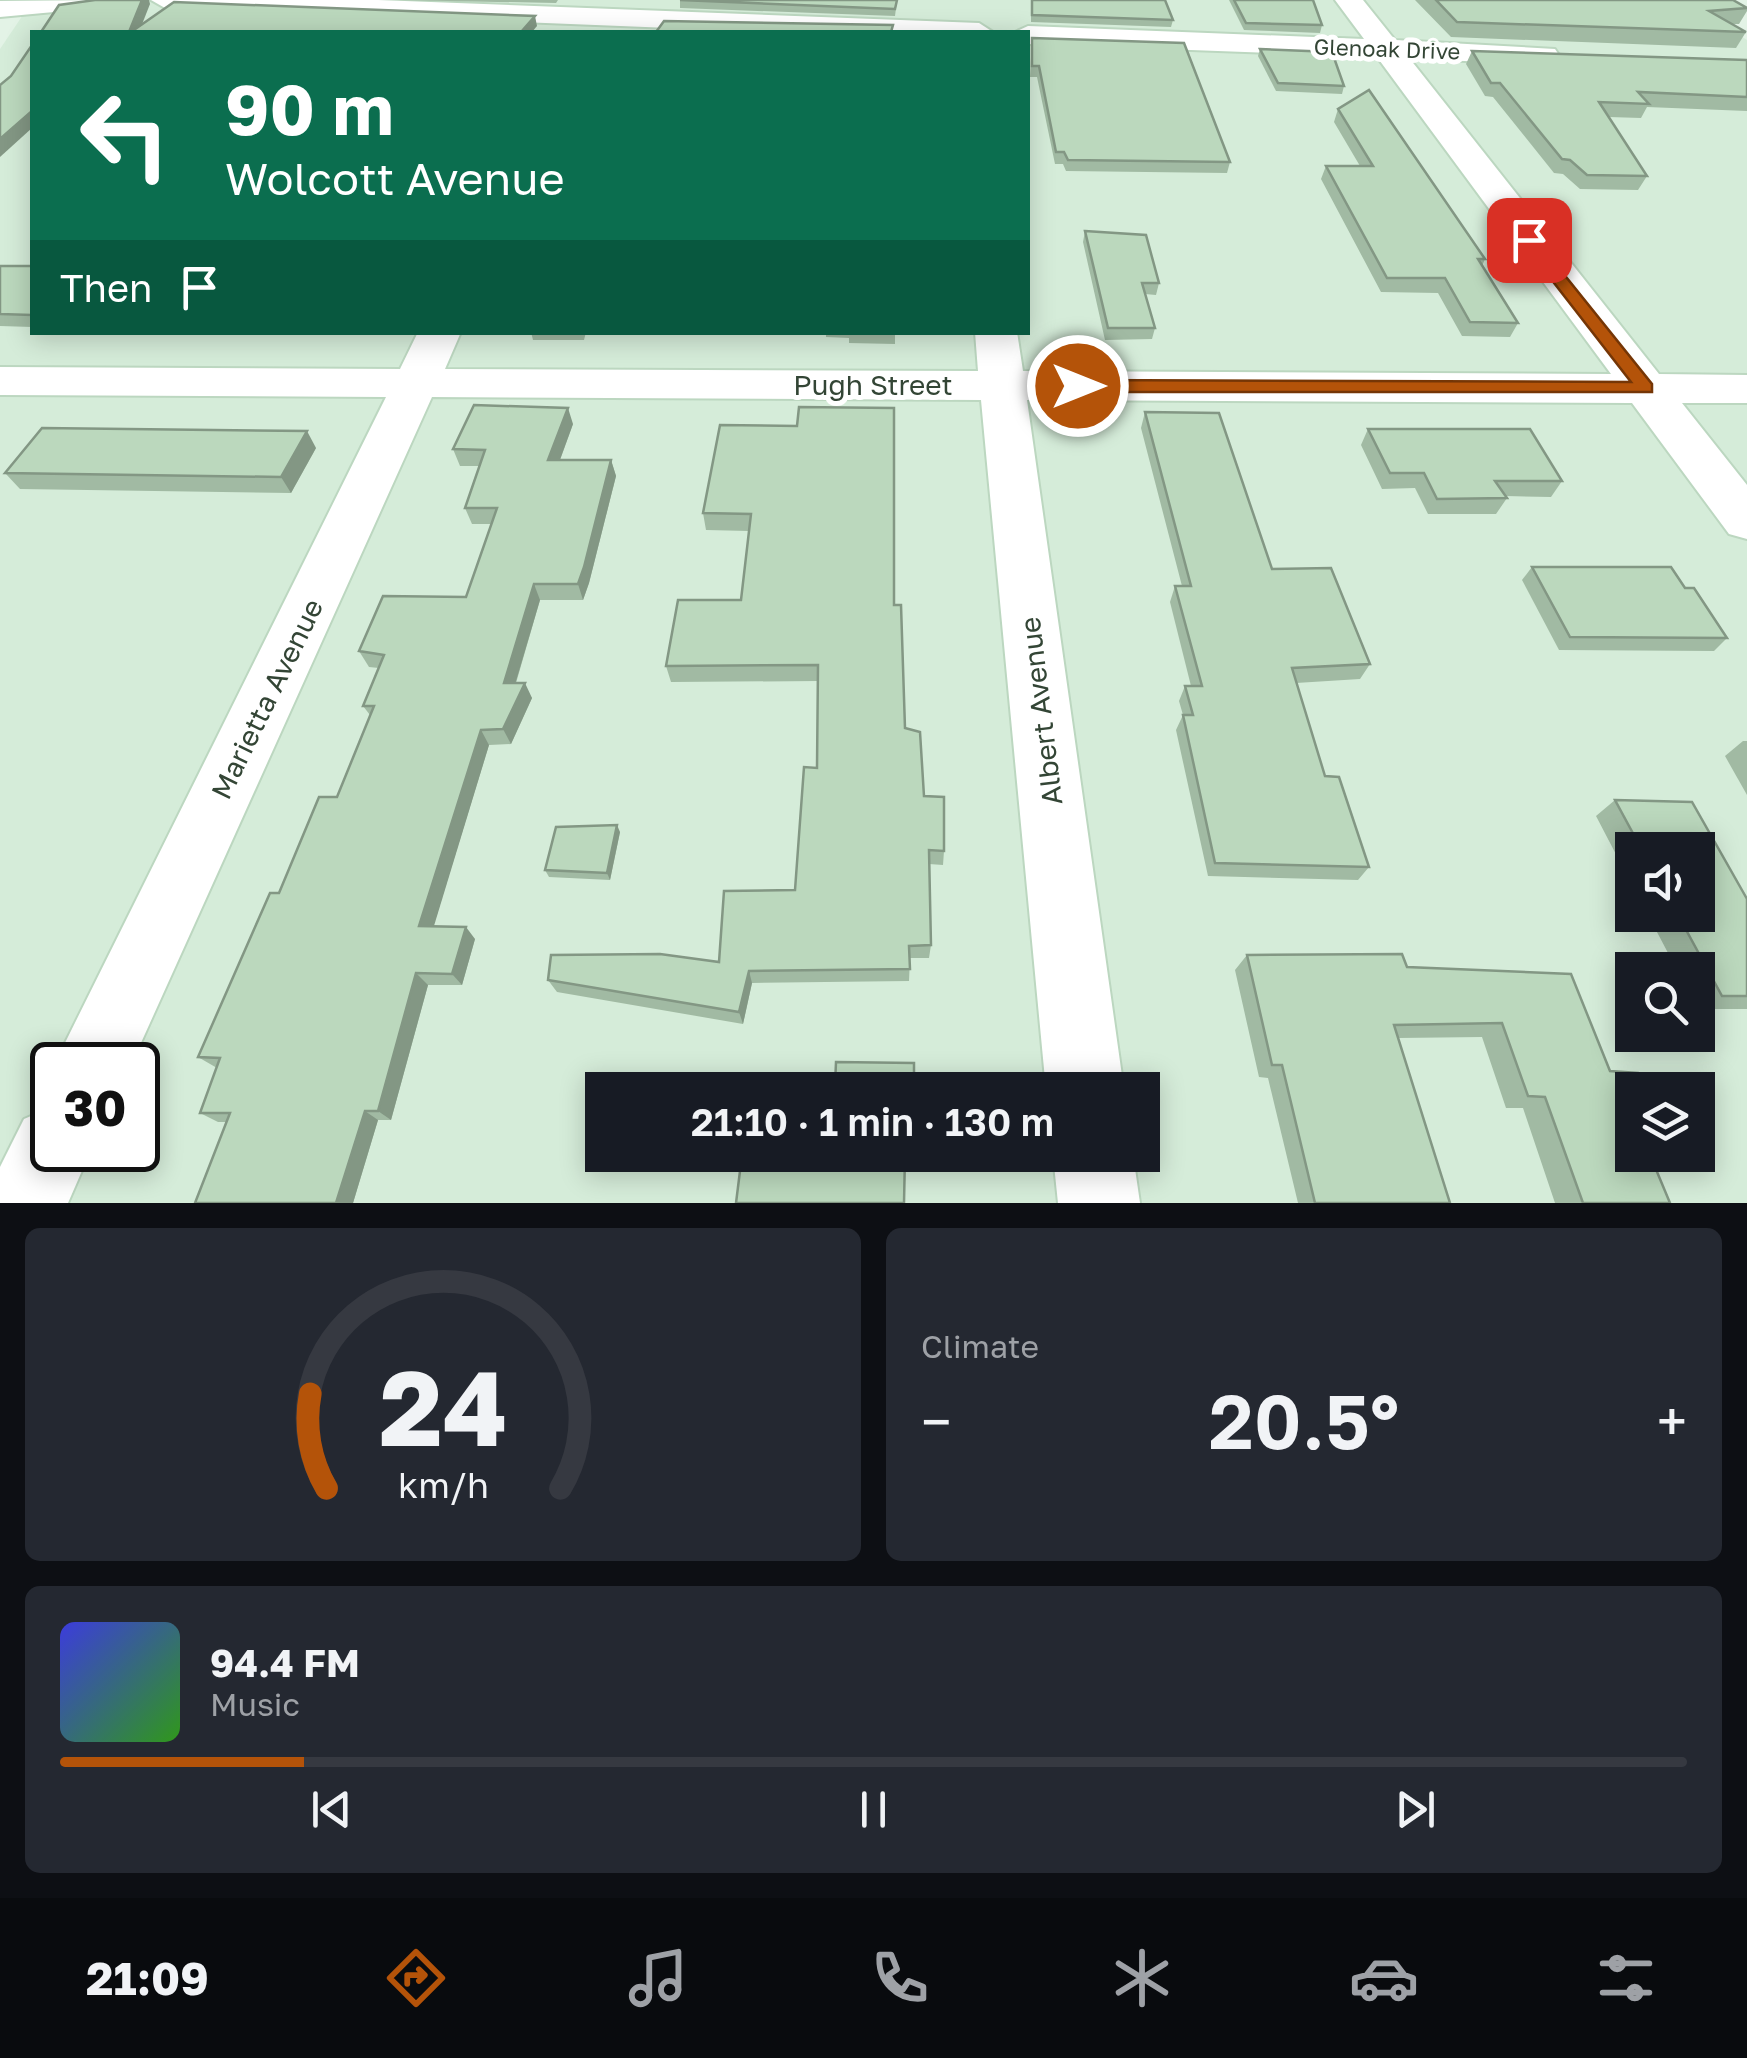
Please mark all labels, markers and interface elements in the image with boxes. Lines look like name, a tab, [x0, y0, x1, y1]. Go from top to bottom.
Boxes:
street label: Glenoak Drive	[1313, 32, 1461, 65]
text: 90 m	[225, 66, 394, 150]
icon: left	[60, 70, 190, 200]
text: Wolcott Avenue	[225, 151, 565, 205]
pin	[1487, 198, 1572, 283]
icon: arrive	[1502, 213, 1557, 268]
icon: arrive	[172, 260, 227, 315]
text: Then	[60, 265, 152, 310]
position arrow	[1026, 334, 1130, 438]
street label: Pugh Street	[793, 368, 953, 401]
street label: Marietta Avenue	[204, 593, 329, 804]
street label: Albert Avenue	[1013, 615, 1068, 807]
map controls	[1615, 832, 1715, 1172]
button: sound	[1615, 832, 1715, 932]
button: search	[1615, 952, 1715, 1052]
speed limit sign: 30	[30, 1042, 160, 1172]
button: layers	[1615, 1072, 1715, 1172]
text: 21:10 · 1 min · 130 m	[691, 1099, 1054, 1144]
text: Climate	[921, 1327, 1039, 1365]
text: 24	[379, 1344, 507, 1469]
text: 20.5°	[1209, 1375, 1399, 1466]
text: −	[921, 1388, 951, 1454]
text: +	[1657, 1388, 1687, 1454]
text: km/h	[398, 1463, 488, 1506]
text: 94.4 FM	[210, 1640, 360, 1685]
text: Music	[210, 1685, 300, 1723]
icon: previous	[304, 1782, 359, 1837]
icon: pause	[846, 1782, 901, 1837]
icon: next	[1388, 1782, 1443, 1837]
icon: directions	[381, 1943, 451, 2013]
icon: music	[623, 1943, 693, 2013]
icon: phone	[865, 1943, 935, 2013]
icon: climate	[1107, 1943, 1177, 2013]
icon: car	[1349, 1943, 1419, 2013]
icon: filters	[1591, 1943, 1661, 2013]
text: 21:09	[86, 1951, 209, 2005]

